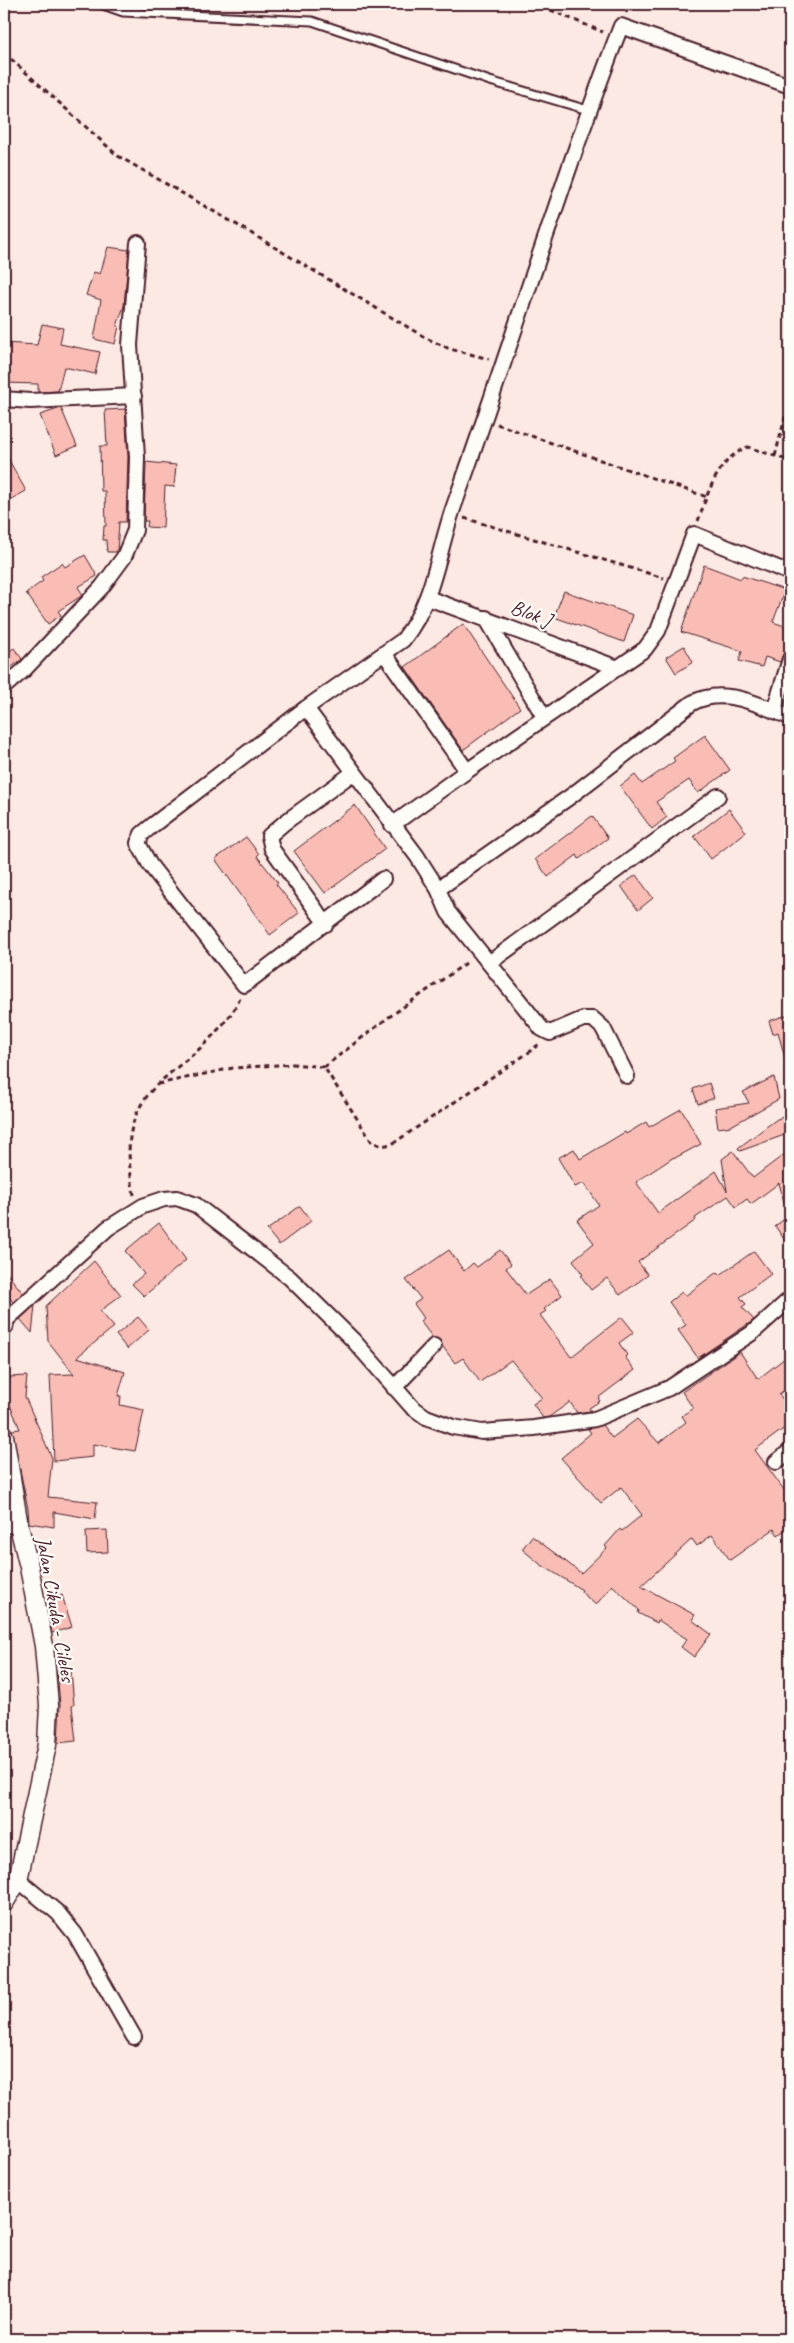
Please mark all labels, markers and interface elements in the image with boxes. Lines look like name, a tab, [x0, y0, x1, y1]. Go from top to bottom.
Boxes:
street label: Blok J	[507, 593, 558, 634]
street label: Jalan Cikuda - Cileles	[30, 1533, 82, 1685]

